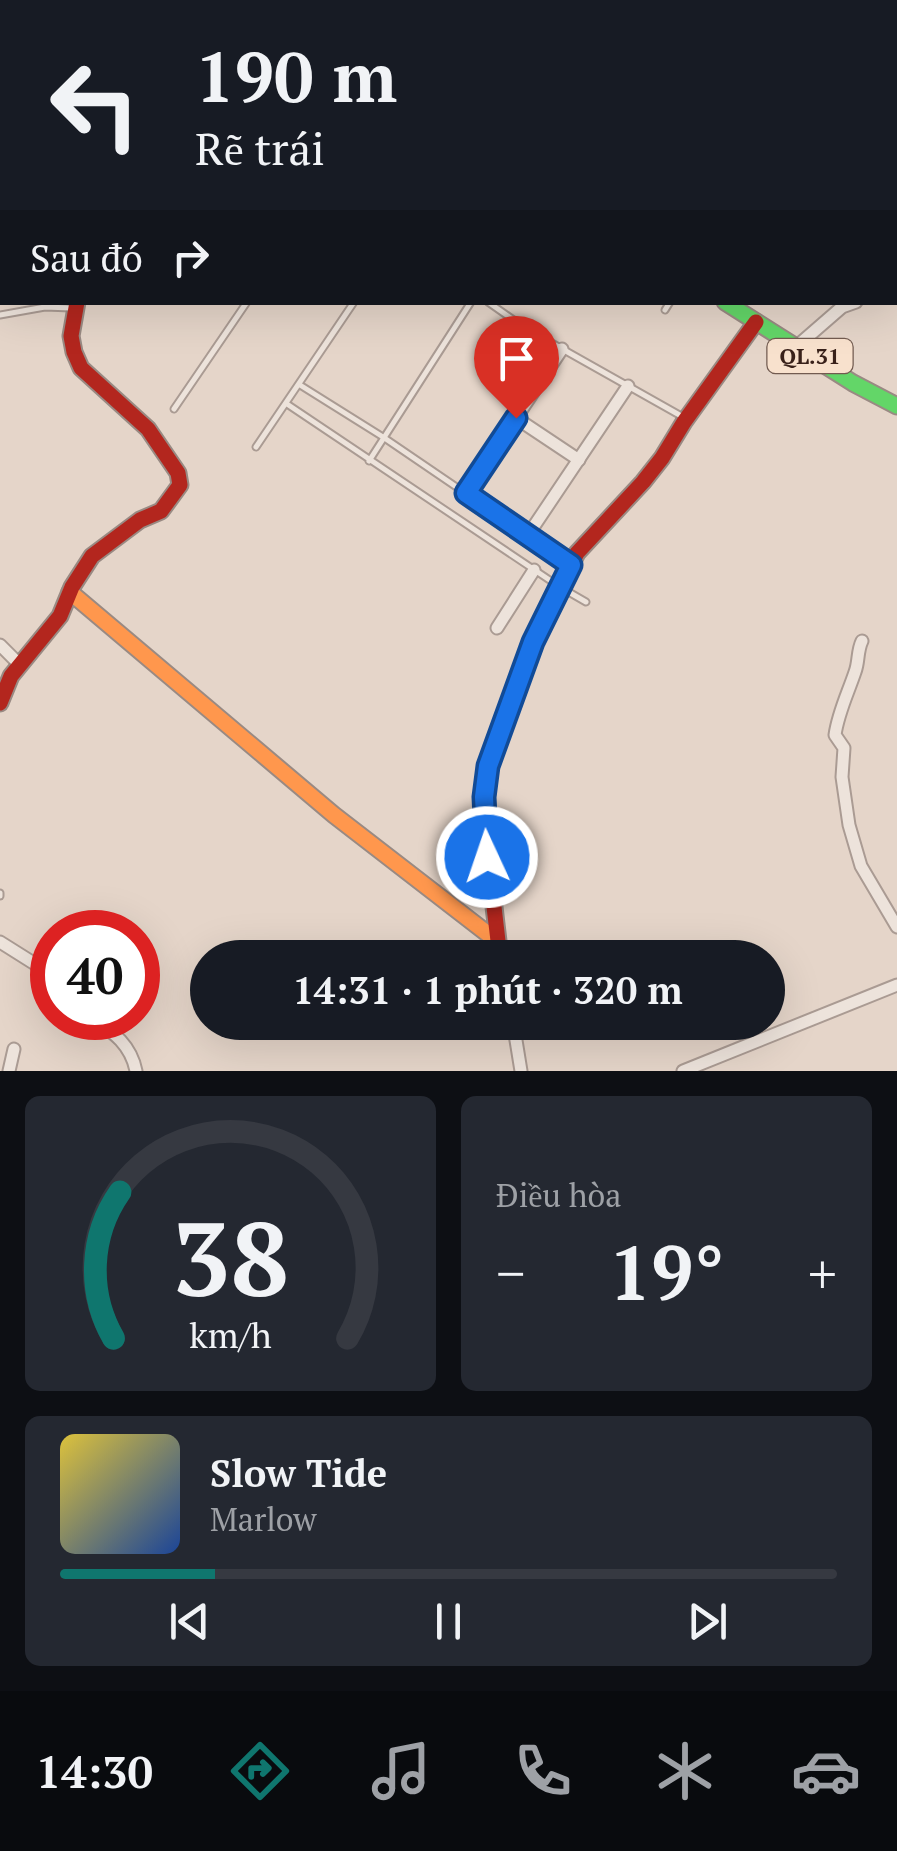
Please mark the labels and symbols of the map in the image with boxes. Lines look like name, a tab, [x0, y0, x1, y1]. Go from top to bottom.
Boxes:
pin	[474, 316, 559, 419]
road number: QL.31	[768, 339, 852, 373]
position arrow	[435, 805, 539, 909]
speed limit sign: 40	[30, 910, 160, 1040]

